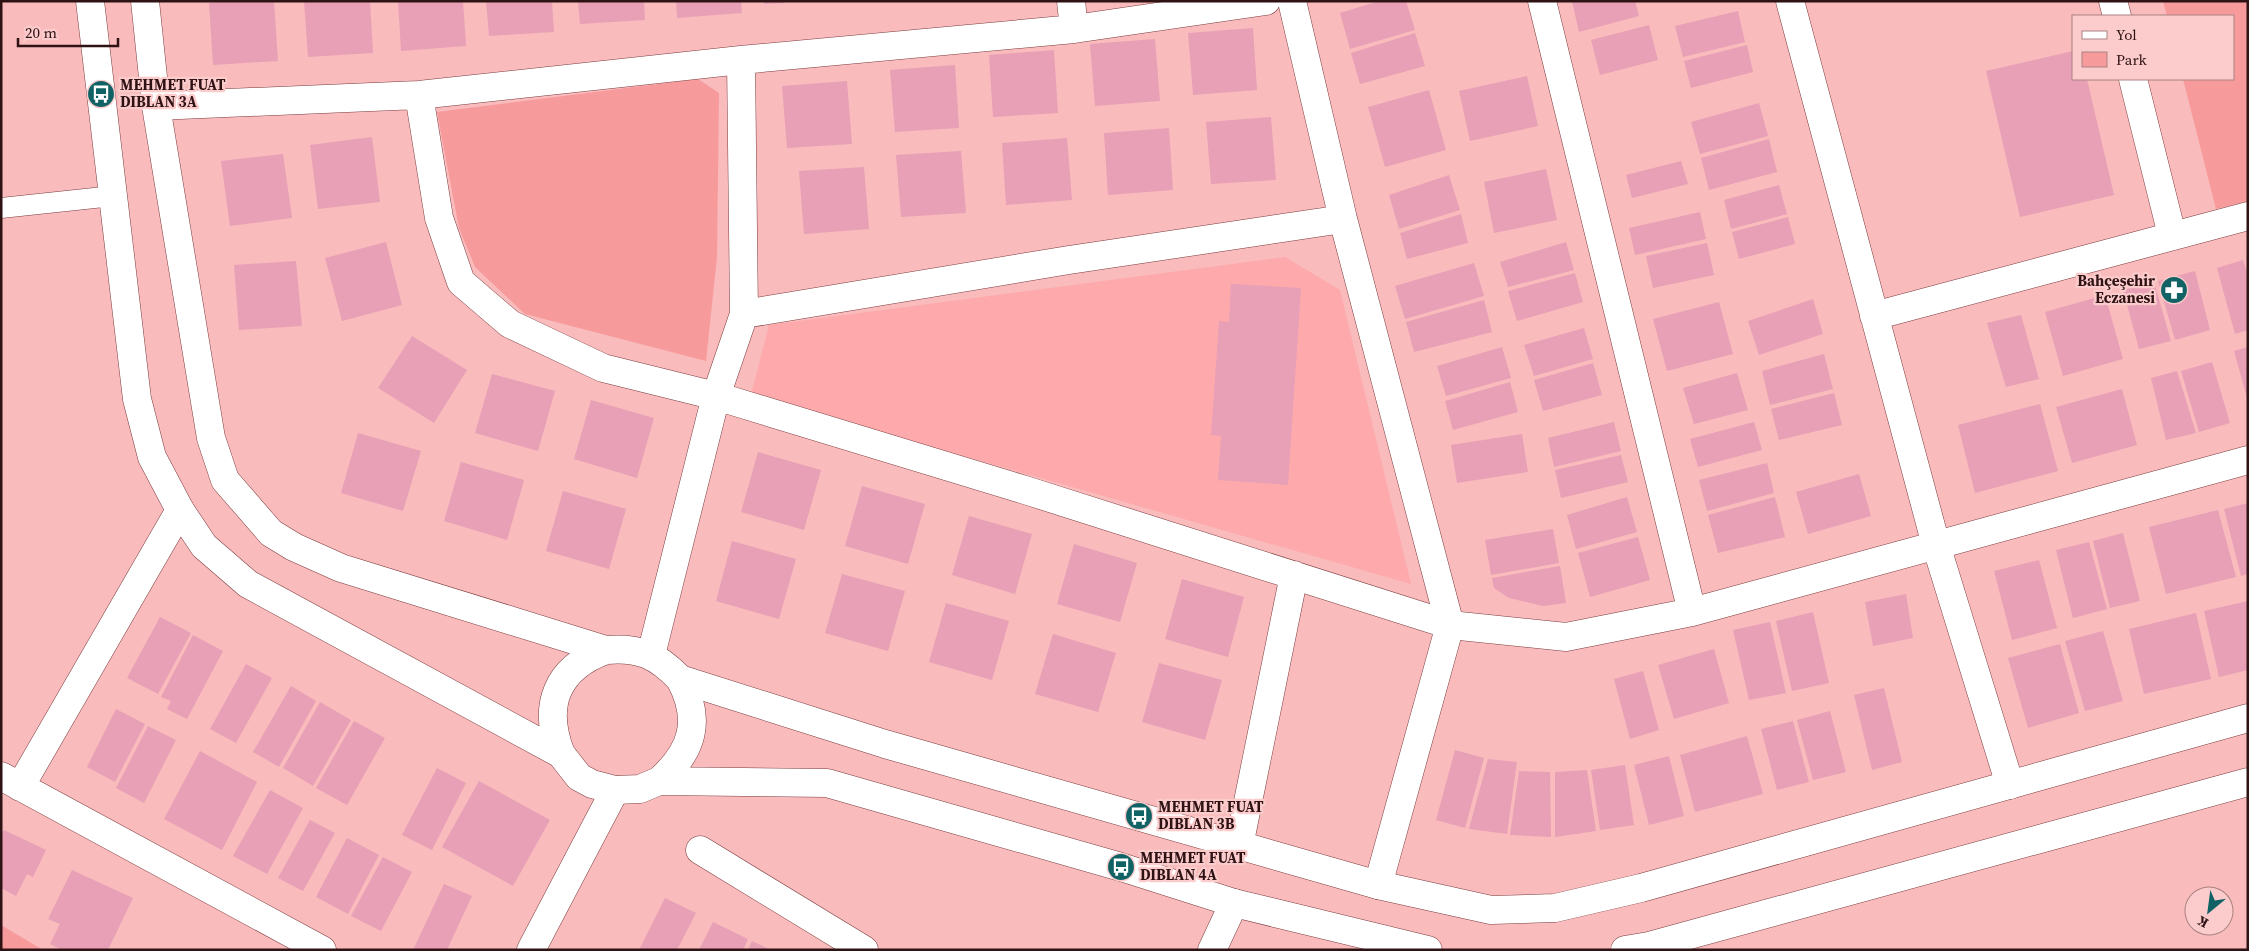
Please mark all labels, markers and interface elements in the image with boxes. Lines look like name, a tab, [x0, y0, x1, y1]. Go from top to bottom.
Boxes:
scale bar	[18, 15, 118, 47]
legend	[2072, 15, 2234, 80]
text: 20 m	[25, 22, 57, 43]
text: Yol	[2116, 24, 2137, 45]
text: Park	[2116, 49, 2148, 70]
place label: MEHMET FUAT DIBLAN 3A	[120, 74, 226, 112]
bus stop icon: MEHMET FUAT DIBLAN 3A	[86, 79, 116, 109]
place label: Bahçeşehir Eczanesi	[2077, 270, 2155, 308]
pharmacy icon: Bahçeşehir Eczanesi	[2159, 275, 2189, 305]
place label: MEHMET FUAT DIBLAN 3B	[1158, 796, 1264, 834]
bus stop icon: MEHMET FUAT DIBLAN 3B	[1124, 801, 1154, 831]
place label: MEHMET FUAT DIBLAN 4A	[1140, 847, 1246, 885]
bus stop icon: MEHMET FUAT DIBLAN 4A	[1106, 852, 1136, 882]
north arrow	[2184, 886, 2234, 936]
text: K	[2193, 911, 2212, 933]

